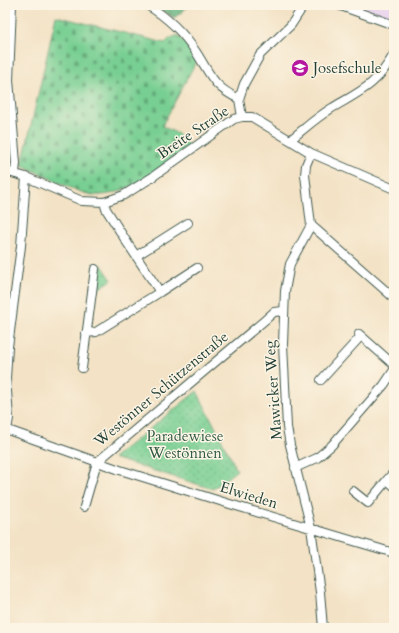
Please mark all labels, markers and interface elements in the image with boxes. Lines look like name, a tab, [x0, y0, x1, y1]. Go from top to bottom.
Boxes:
school or university icon: Josefschule	[290, 58, 310, 78]
place label: Josefschule	[311, 58, 382, 78]
street label: Breite Straße	[153, 101, 233, 163]
street label: Westönner Schützenstraße	[89, 327, 233, 452]
street label: Mawicker Weg	[260, 339, 286, 440]
park label: Paradewiese Westönnen	[147, 426, 224, 463]
street label: Elwieden	[218, 477, 281, 513]

